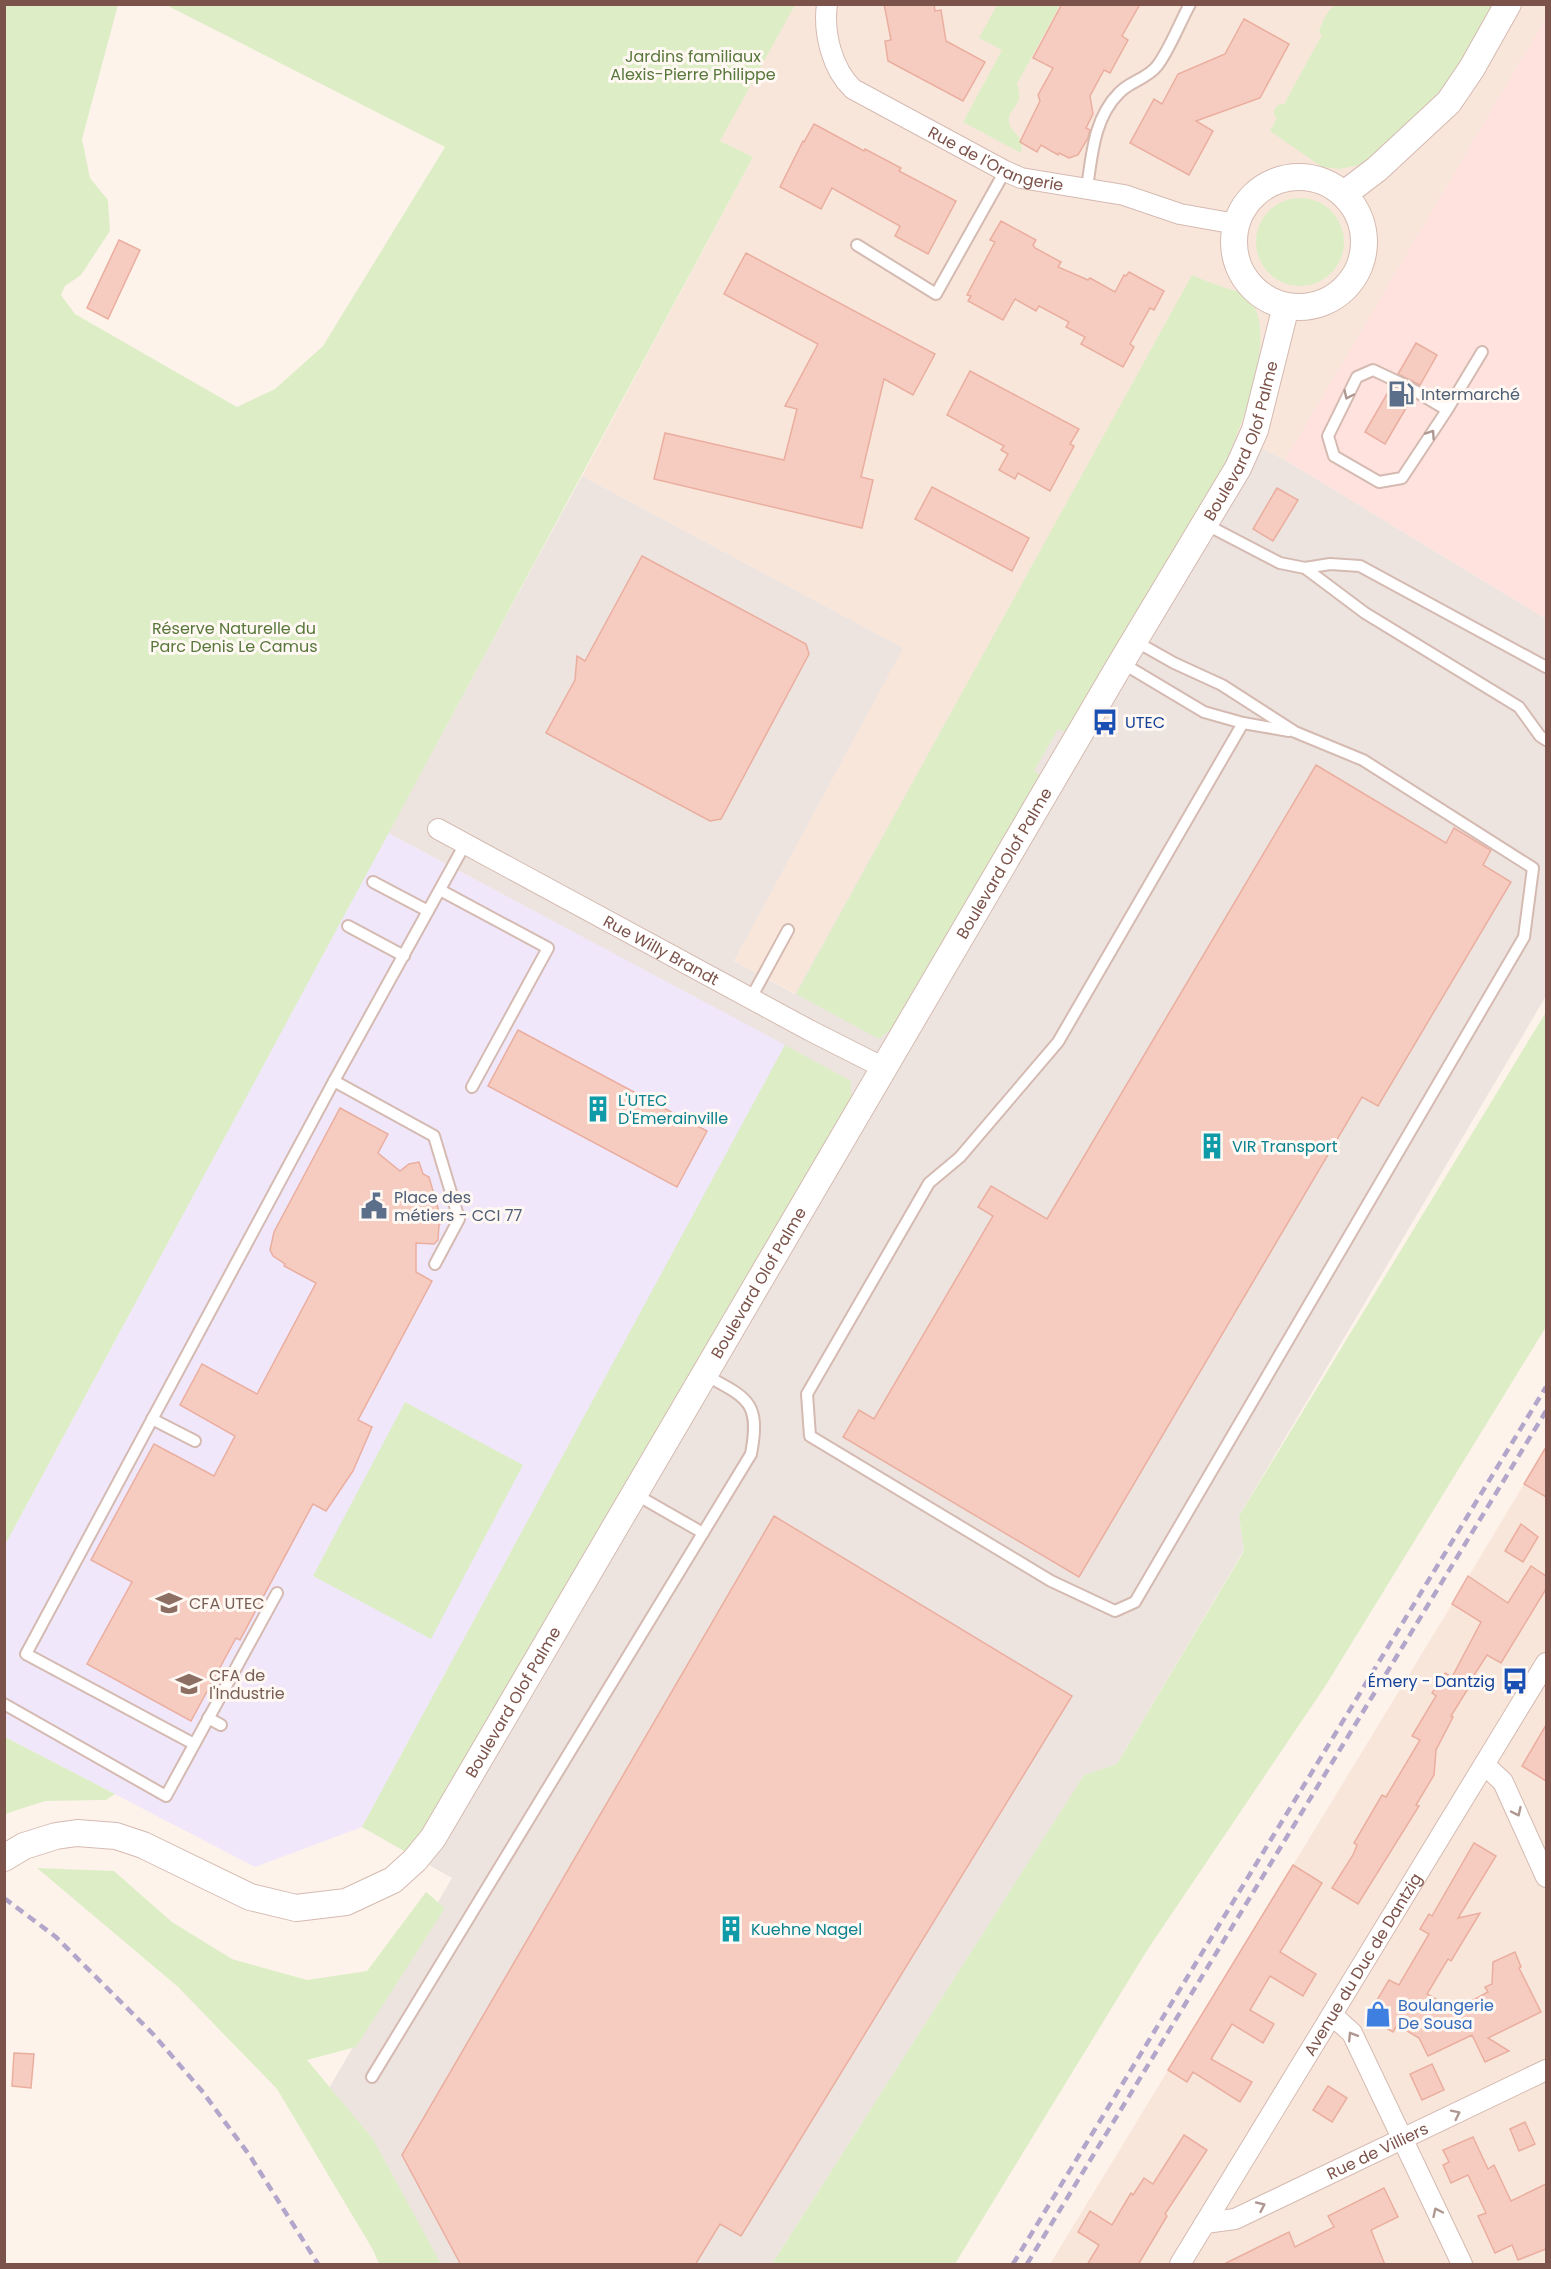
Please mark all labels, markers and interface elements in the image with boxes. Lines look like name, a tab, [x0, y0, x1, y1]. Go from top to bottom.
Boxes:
park label: Jardins familiaux Alexis-Pierre Philippe	[610, 45, 776, 86]
street label: Rue de l'Orangerie	[924, 121, 1065, 197]
street label: Boulevard Olof Palme	[1198, 358, 1284, 525]
fuel station icon: Intermarché	[1386, 379, 1416, 409]
place label: Intermarché	[1421, 383, 1520, 406]
one-way arrow	[1344, 388, 1356, 399]
one-way arrow	[1424, 429, 1435, 440]
park label: Réserve Naturelle du Parc Denis Le Camus	[150, 617, 318, 658]
bus stop icon: UTEC	[1090, 707, 1120, 737]
place label: UTEC	[1125, 711, 1165, 734]
street label: Boulevard Olof Palme	[951, 783, 1058, 943]
street label: Rue Willy Brandt	[599, 910, 723, 991]
place label: L'UTEC D'Emerainville	[618, 1089, 728, 1130]
building icon: L'UTEC D'Emerainville	[583, 1094, 613, 1124]
building icon: VIR Transport	[1197, 1131, 1227, 1161]
place label: VIR Transport	[1232, 1135, 1338, 1158]
place label: Place des métiers - CCI 77	[394, 1186, 522, 1227]
public building icon: Place des métiers - CCI 77	[359, 1191, 389, 1221]
street label: Boulevard Olof Palme	[705, 1203, 812, 1363]
school or university icon: CFA UTEC	[154, 1588, 184, 1618]
place label: CFA UTEC	[189, 1592, 265, 1615]
street label: Boulevard Olof Palme	[460, 1622, 566, 1782]
place label: CFA de l'Industrie	[209, 1664, 285, 1705]
bus stop icon: Émery - Dantzig	[1500, 1666, 1530, 1696]
school or university icon: CFA de l'Industrie	[174, 1669, 204, 1699]
place label: Émery - Dantzig	[1368, 1670, 1495, 1693]
one-way arrow	[1509, 1806, 1521, 1817]
street label: Avenue du Duc de Dantzig	[1298, 1869, 1428, 2060]
building icon: Kuehne Nagel	[716, 1914, 746, 1944]
place label: Kuehne Nagel	[751, 1918, 862, 1941]
place label: Boulangerie De Sousa	[1398, 1994, 1494, 2035]
shop icon: Boulangerie De Sousa	[1363, 1999, 1393, 2029]
one-way arrow	[1348, 2032, 1359, 2042]
one-way arrow	[1449, 2109, 1460, 2121]
street label: Rue de Villiers	[1323, 2117, 1432, 2185]
one-way arrow	[1254, 2202, 1265, 2214]
one-way arrow	[1433, 2207, 1445, 2218]

